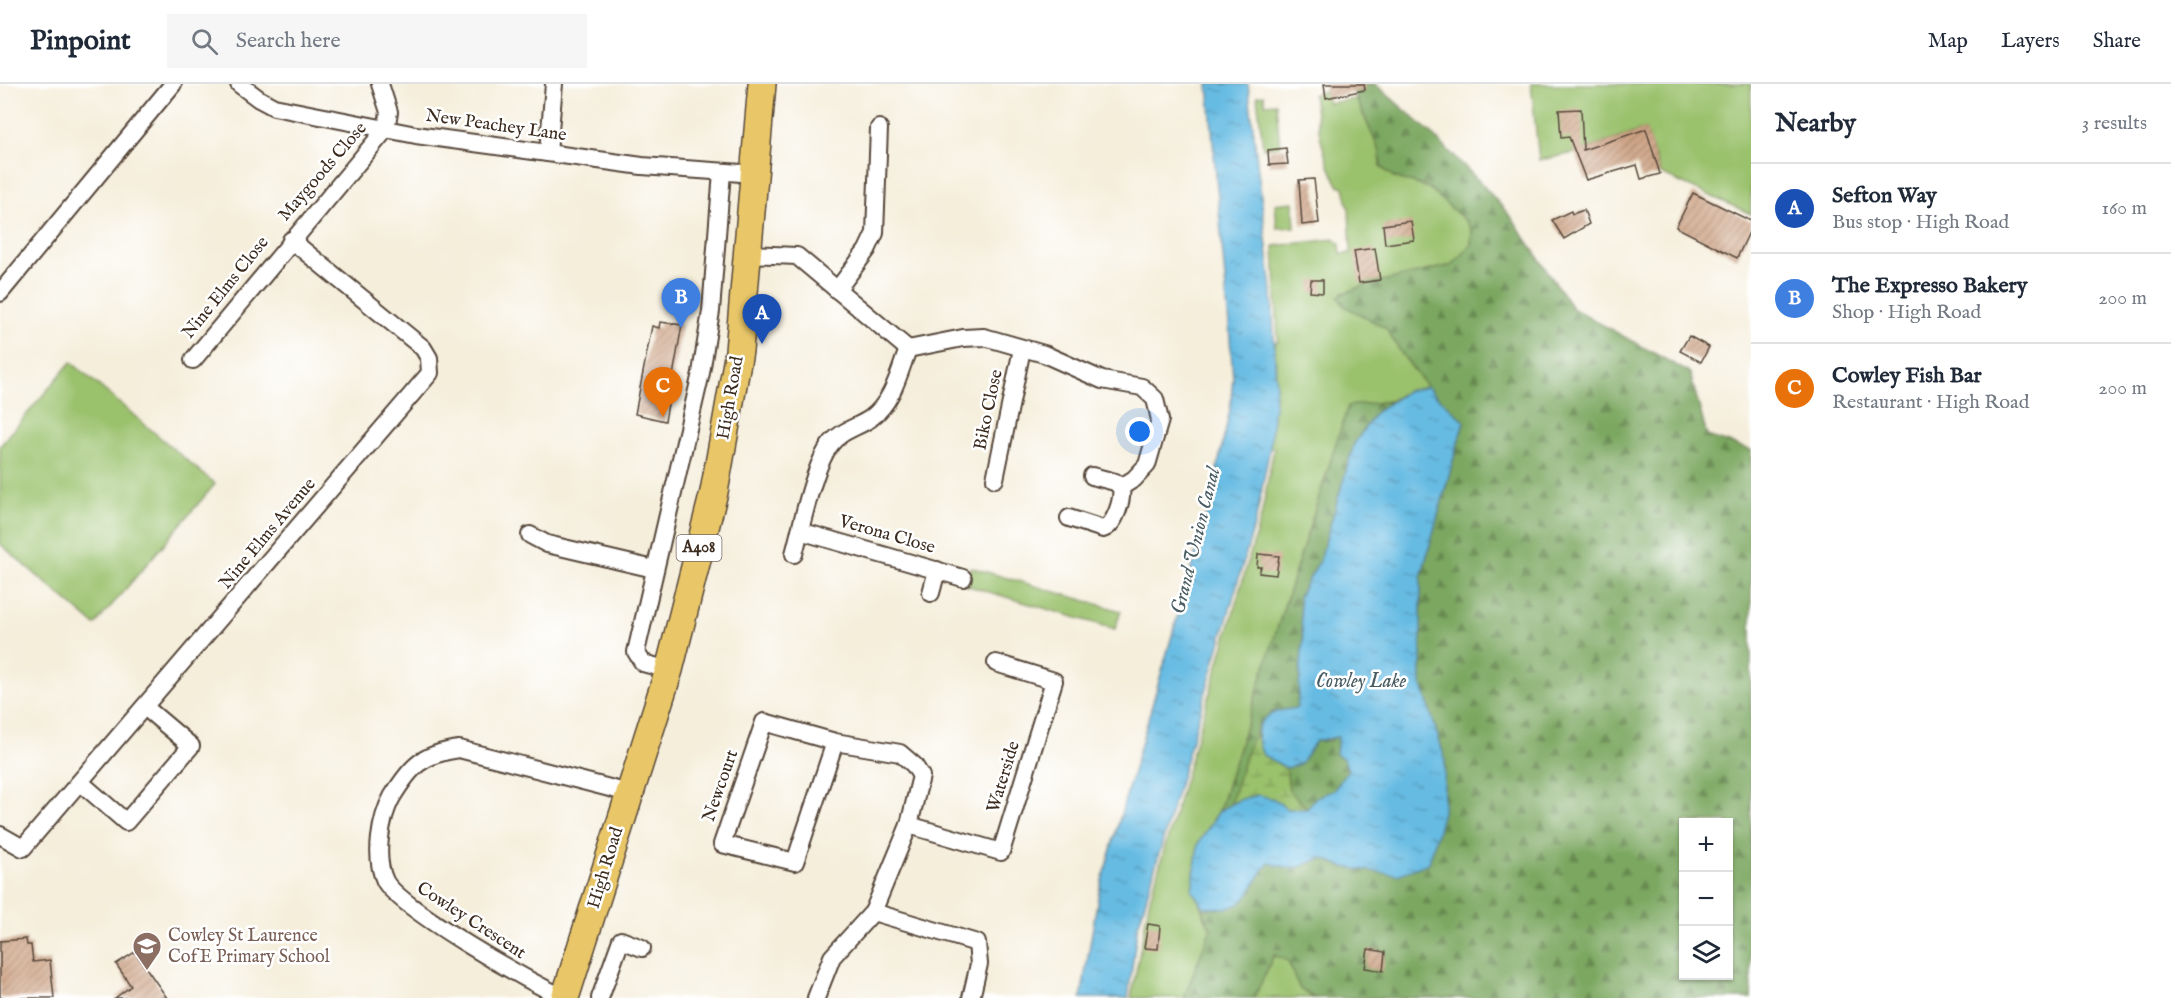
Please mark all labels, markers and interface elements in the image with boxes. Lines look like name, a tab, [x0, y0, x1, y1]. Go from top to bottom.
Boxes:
search box	[167, 14, 587, 68]
text: Pinpoint	[30, 24, 131, 59]
icon: search	[188, 25, 221, 58]
text: Search here	[236, 27, 341, 55]
text: Map	[1928, 28, 1968, 55]
text: Layers	[2001, 28, 2060, 55]
text: Share	[2093, 28, 2141, 55]
street label: New Peachey Lane	[424, 105, 568, 147]
text: Nearby	[1775, 107, 1856, 140]
text: 3 results	[2082, 111, 2147, 136]
street label: Maygoods Close	[274, 118, 372, 226]
text: Sefton Way	[1832, 182, 1937, 210]
text: A	[1788, 196, 1801, 221]
text: 160 m	[2101, 196, 2147, 221]
text: Bus stop · High Road	[1832, 210, 2009, 235]
street label: Nine Elms Close	[178, 232, 274, 344]
text: The Expresso Bakery	[1832, 272, 2027, 300]
pin: B	[662, 278, 700, 328]
text: B	[1788, 286, 1801, 311]
text: 200 m	[2098, 286, 2147, 311]
pin: A	[742, 294, 782, 344]
text: Shop · High Road	[1832, 300, 1981, 325]
street label: High Road	[712, 354, 750, 441]
text: Cowley Fish Bar	[1832, 362, 1982, 390]
pin: C	[644, 368, 682, 417]
street label: Biko Close	[969, 368, 1009, 452]
text: C	[1787, 376, 1802, 401]
text: 200 m	[2098, 376, 2147, 401]
text: Restaurant · High Road	[1832, 390, 2029, 415]
your location	[1125, 417, 1154, 446]
water label: Grand Union Canal	[1166, 463, 1227, 617]
street label: Nine Elms Avenue	[215, 474, 321, 594]
street label: Verona Close	[835, 510, 938, 560]
road number: A408	[676, 535, 722, 561]
water label: Cowley Lake	[1316, 669, 1407, 694]
street label: Waterside	[982, 738, 1026, 816]
street label: Newcourt	[698, 747, 744, 825]
map controls	[1679, 818, 1733, 980]
button: +	[1679, 818, 1733, 872]
street label: High Road	[583, 824, 629, 912]
button: −	[1679, 872, 1733, 926]
street label: Cowley Crescent	[412, 877, 530, 965]
place label: Cowley St Laurence CofE Primary School	[168, 925, 330, 969]
button: layers	[1679, 926, 1733, 980]
school or university icon: Cowley St Laurence CofE Primary School	[131, 930, 163, 972]

